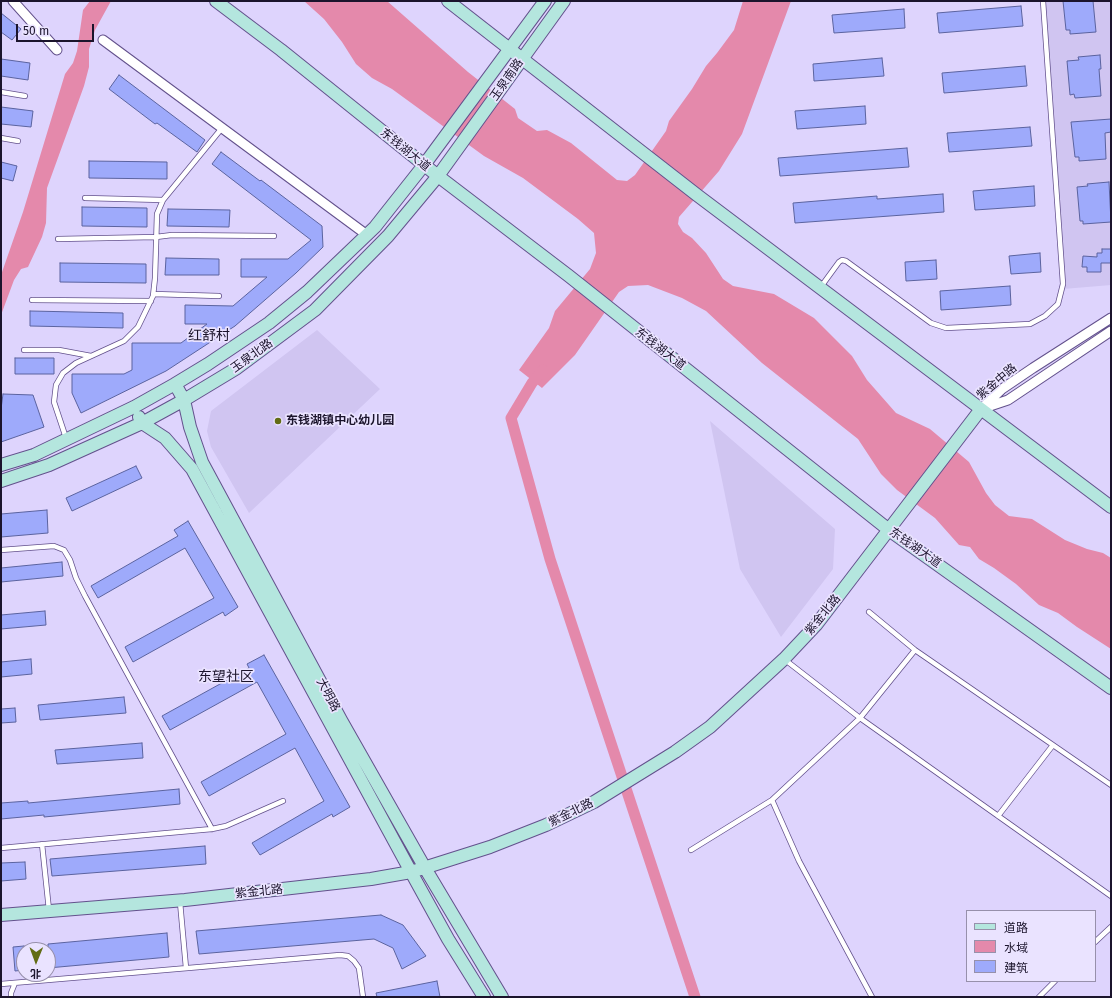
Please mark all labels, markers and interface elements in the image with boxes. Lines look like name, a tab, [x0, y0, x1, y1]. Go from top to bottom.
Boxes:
scale bar	[18, 16, 96, 42]
text: 50 m	[23, 24, 49, 38]
street label: 玉泉南路	[487, 56, 527, 104]
street label: 东钱湖大道	[377, 126, 433, 174]
street label: 东钱湖大道	[632, 325, 688, 373]
district label: 红舒村	[188, 328, 230, 344]
street label: 玉泉北路	[228, 336, 276, 376]
street label: 紫金中路	[974, 361, 1020, 403]
place label: 东钱湖镇中心幼儿园	[286, 414, 394, 428]
marker: 东钱湖镇中心幼儿园	[273, 416, 283, 426]
street label: 东钱湖大道	[886, 525, 944, 571]
street label: 紫金北路	[802, 592, 844, 638]
district label: 东望社区	[198, 669, 254, 685]
street label: 大明路	[313, 676, 343, 714]
street label: 紫金北路	[546, 796, 596, 830]
street label: 紫金北路	[234, 882, 284, 902]
legend	[966, 910, 1096, 982]
text: 道路	[1004, 921, 1028, 935]
text: 水域	[1004, 941, 1028, 955]
north arrow	[16, 942, 56, 982]
text: 建筑	[1004, 961, 1028, 975]
text: 北	[30, 967, 41, 980]

